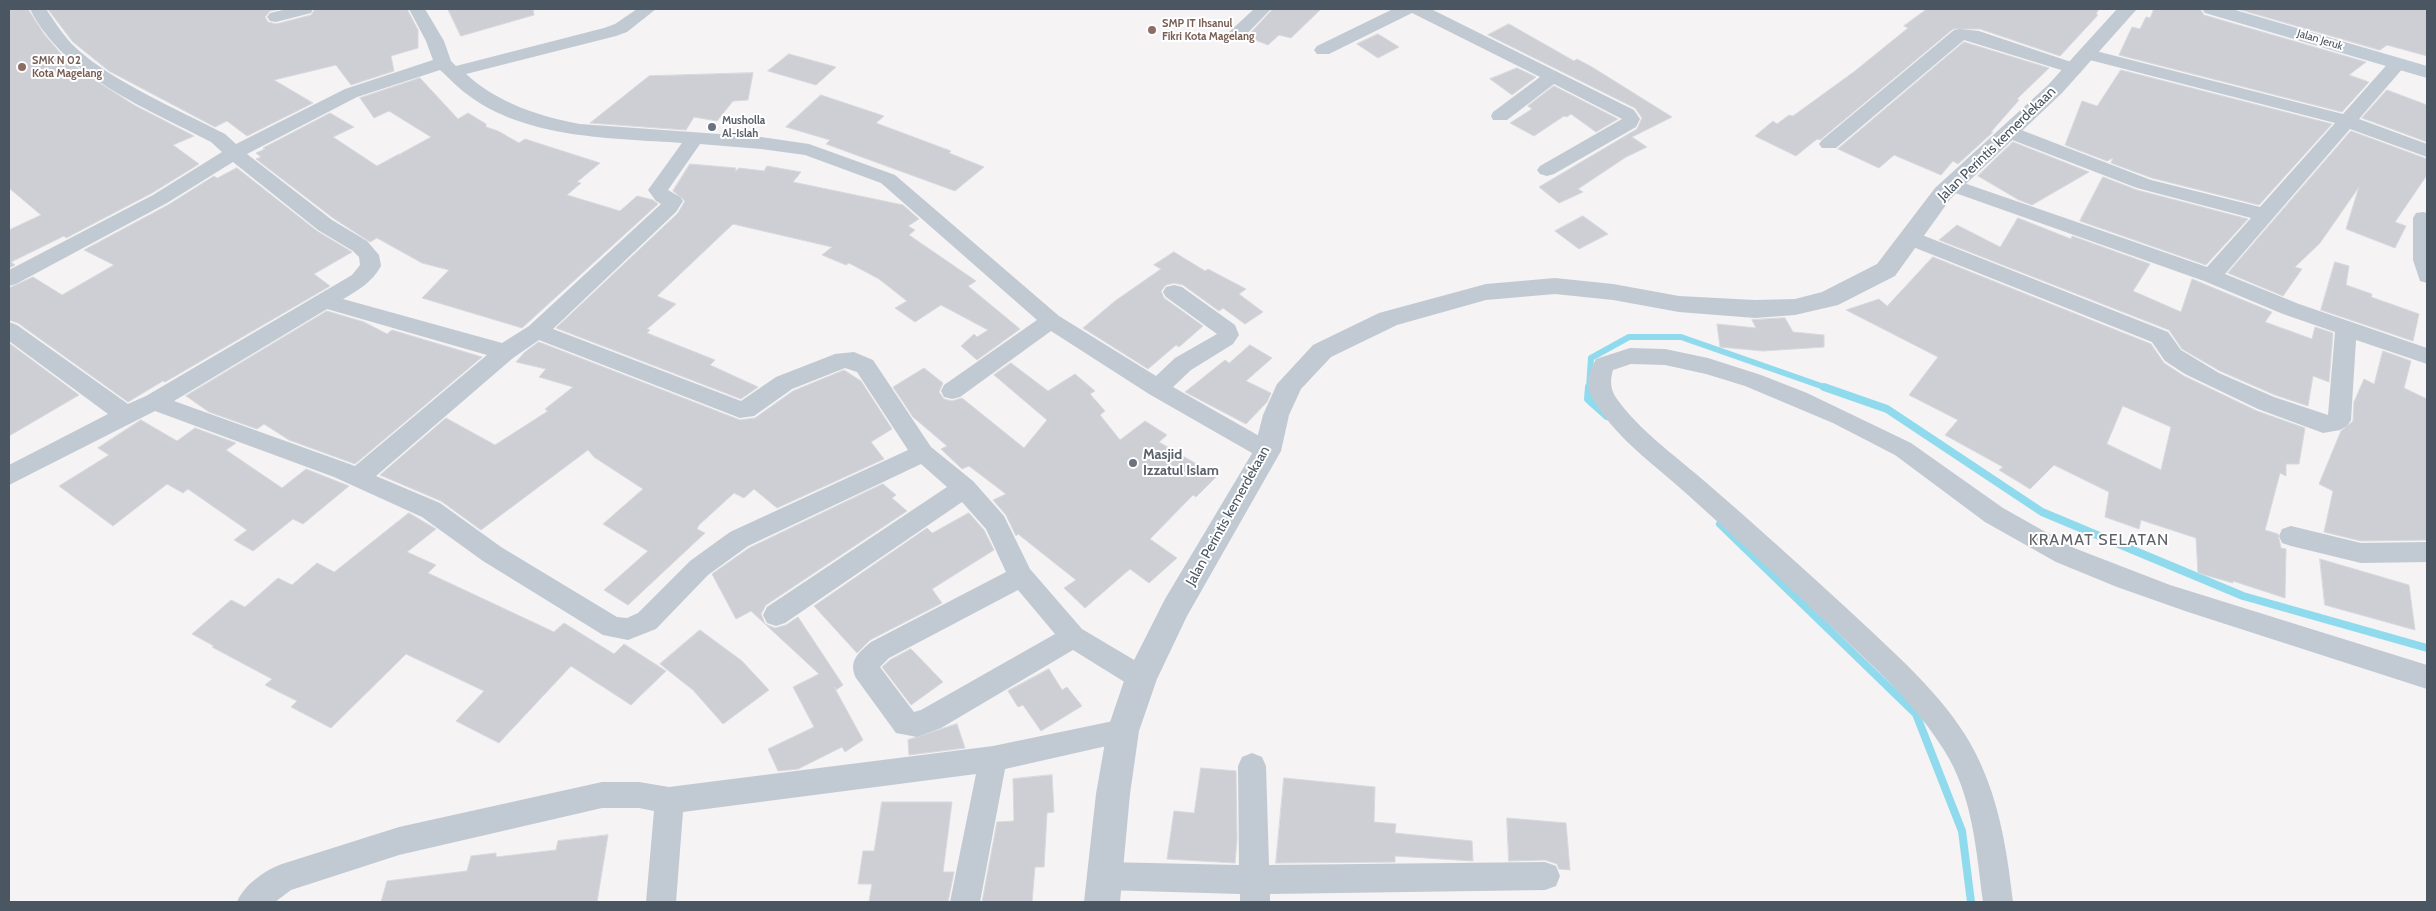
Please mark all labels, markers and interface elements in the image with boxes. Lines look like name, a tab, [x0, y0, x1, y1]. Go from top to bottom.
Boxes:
place label: SMP IT Ihsanul Fikri Kota Magelang	[1162, 17, 1255, 43]
marker: SMP IT Ihsanul Fikri Kota Magelang	[1146, 24, 1158, 36]
street label: Jalan Jeruk	[2296, 27, 2344, 53]
place label: SMK N 02 Kota Magelang	[32, 54, 102, 80]
marker: SMK N 02 Kota Magelang	[16, 61, 28, 73]
street label: Jalan Perintis kemerdekaan	[1935, 83, 2059, 205]
place label: Musholla Al-Islah	[722, 114, 765, 140]
marker: Musholla Al-Islah	[706, 121, 718, 133]
street label: Jalan Perintis kemerdekaan	[1183, 443, 1273, 589]
place label: Masjid Izzatul Islam	[1143, 447, 1219, 480]
marker: Masjid Izzatul Islam	[1127, 457, 1139, 469]
district label: KRAMAT SELATAN	[2027, 530, 2171, 550]

